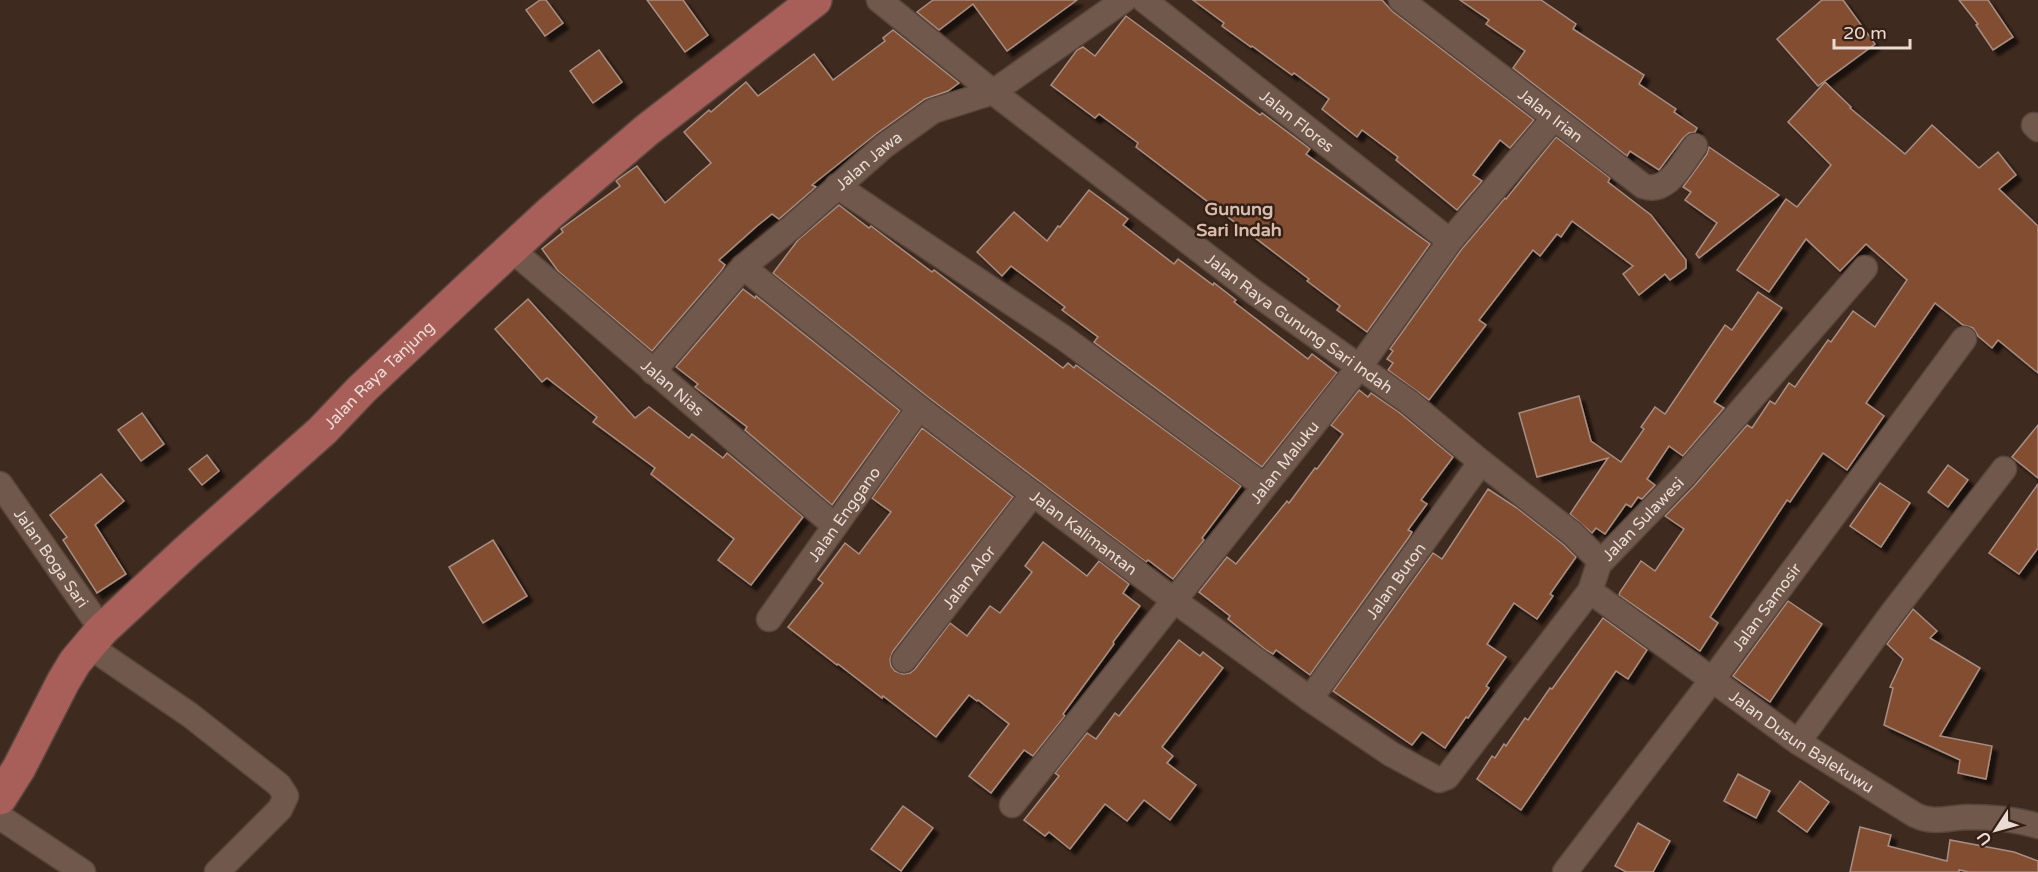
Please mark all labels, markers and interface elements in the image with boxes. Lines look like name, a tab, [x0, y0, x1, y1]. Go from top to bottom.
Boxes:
scale bar	[1834, 12, 1910, 50]
text: 20 m	[1843, 22, 1887, 44]
street label: Jalan Irian	[1514, 85, 1587, 147]
street label: Jalan Flores	[1255, 86, 1338, 157]
street label: Jalan Jawa	[832, 127, 906, 195]
district label: Gunung Sari Indah	[1196, 198, 1282, 241]
street label: Jalan Raya Gunung Sari Indah	[1201, 249, 1396, 398]
street label: Jalan Raya Tanjung	[320, 317, 439, 434]
street label: Jalan Nias	[637, 356, 708, 421]
street label: Jalan Maluku	[1246, 417, 1324, 508]
street label: Jalan Enggano	[804, 463, 885, 566]
street label: Jalan Sulawesi	[1598, 473, 1689, 566]
street label: Jalan Kalimantan	[1026, 486, 1141, 580]
street label: Jalan Boga Sari	[9, 505, 92, 612]
street label: Jalan Buton	[1362, 539, 1431, 623]
street label: Jalan Alor	[938, 541, 1001, 613]
street label: Jalan Samosir	[1728, 559, 1807, 655]
street label: Jalan Dusun Balekuwu	[1725, 686, 1878, 798]
north arrow	[1966, 800, 2026, 860]
text: U	[1973, 827, 1996, 849]

